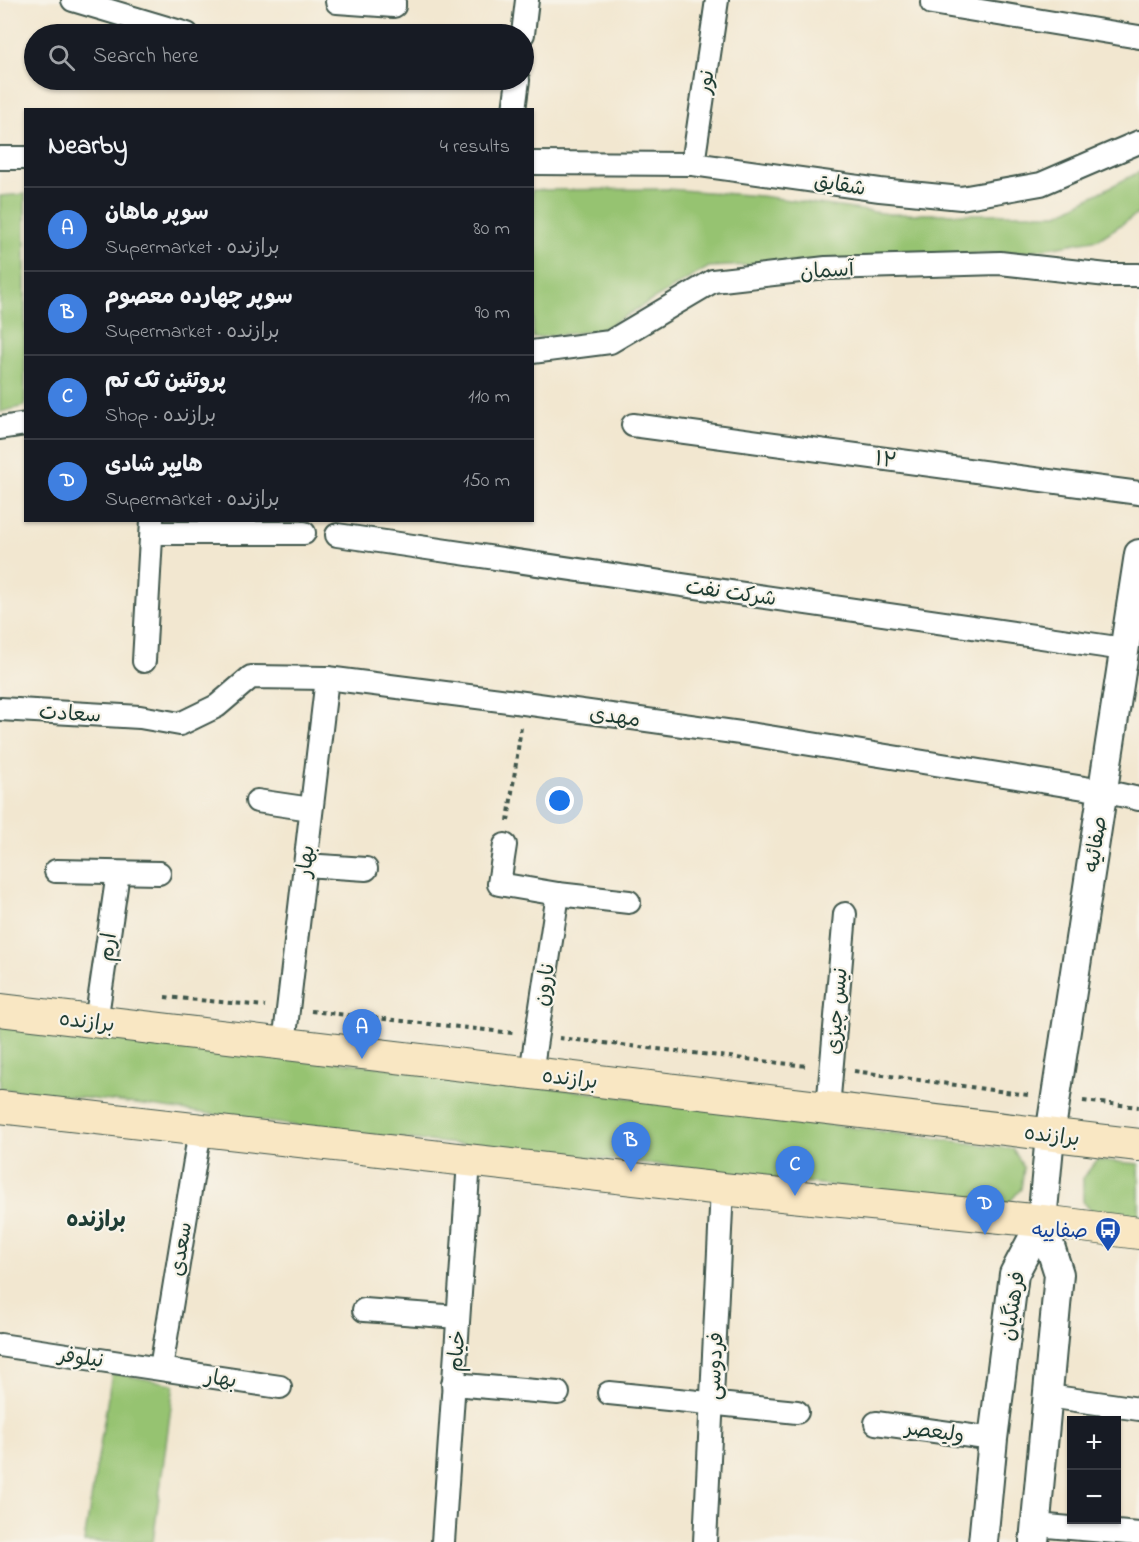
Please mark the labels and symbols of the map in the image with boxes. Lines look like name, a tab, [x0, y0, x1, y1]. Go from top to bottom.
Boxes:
street label: نور	[690, 68, 724, 97]
street label: شقایق	[812, 167, 868, 205]
street label: آسمان	[799, 255, 856, 289]
street label: ۱۲	[873, 445, 899, 477]
street label: شرکت نفت	[683, 573, 778, 615]
street label: سعادت	[38, 698, 102, 732]
street label: مهدی	[587, 700, 642, 736]
your location	[545, 786, 574, 815]
street label: صفائیه	[1078, 814, 1116, 874]
street label: بهار	[290, 844, 324, 881]
street label: ارم	[92, 931, 126, 963]
street label: نارون	[528, 960, 564, 1009]
street label: نیس چیزی	[819, 966, 857, 1056]
street label: برازنده	[57, 1005, 116, 1041]
pin: A	[342, 1010, 382, 1059]
street label: برازنده	[540, 1062, 599, 1098]
street label: برازنده	[1022, 1119, 1081, 1155]
pin: B	[612, 1122, 650, 1172]
pin: C	[776, 1146, 814, 1196]
pin: D	[966, 1186, 1004, 1235]
district label: برازنده	[66, 1205, 126, 1237]
bus stop icon: صفاییه	[1093, 1215, 1123, 1253]
place label: صفاییه	[1032, 1217, 1088, 1247]
street label: سعدی	[163, 1220, 201, 1279]
street label: فرهنگیان	[994, 1269, 1034, 1343]
street label: خیام	[442, 1329, 474, 1373]
street label: فردوسی	[699, 1331, 733, 1401]
street label: نیلوفر	[54, 1341, 105, 1377]
street label: بهار	[201, 1362, 239, 1397]
street label: ولیعصر	[901, 1414, 966, 1452]

